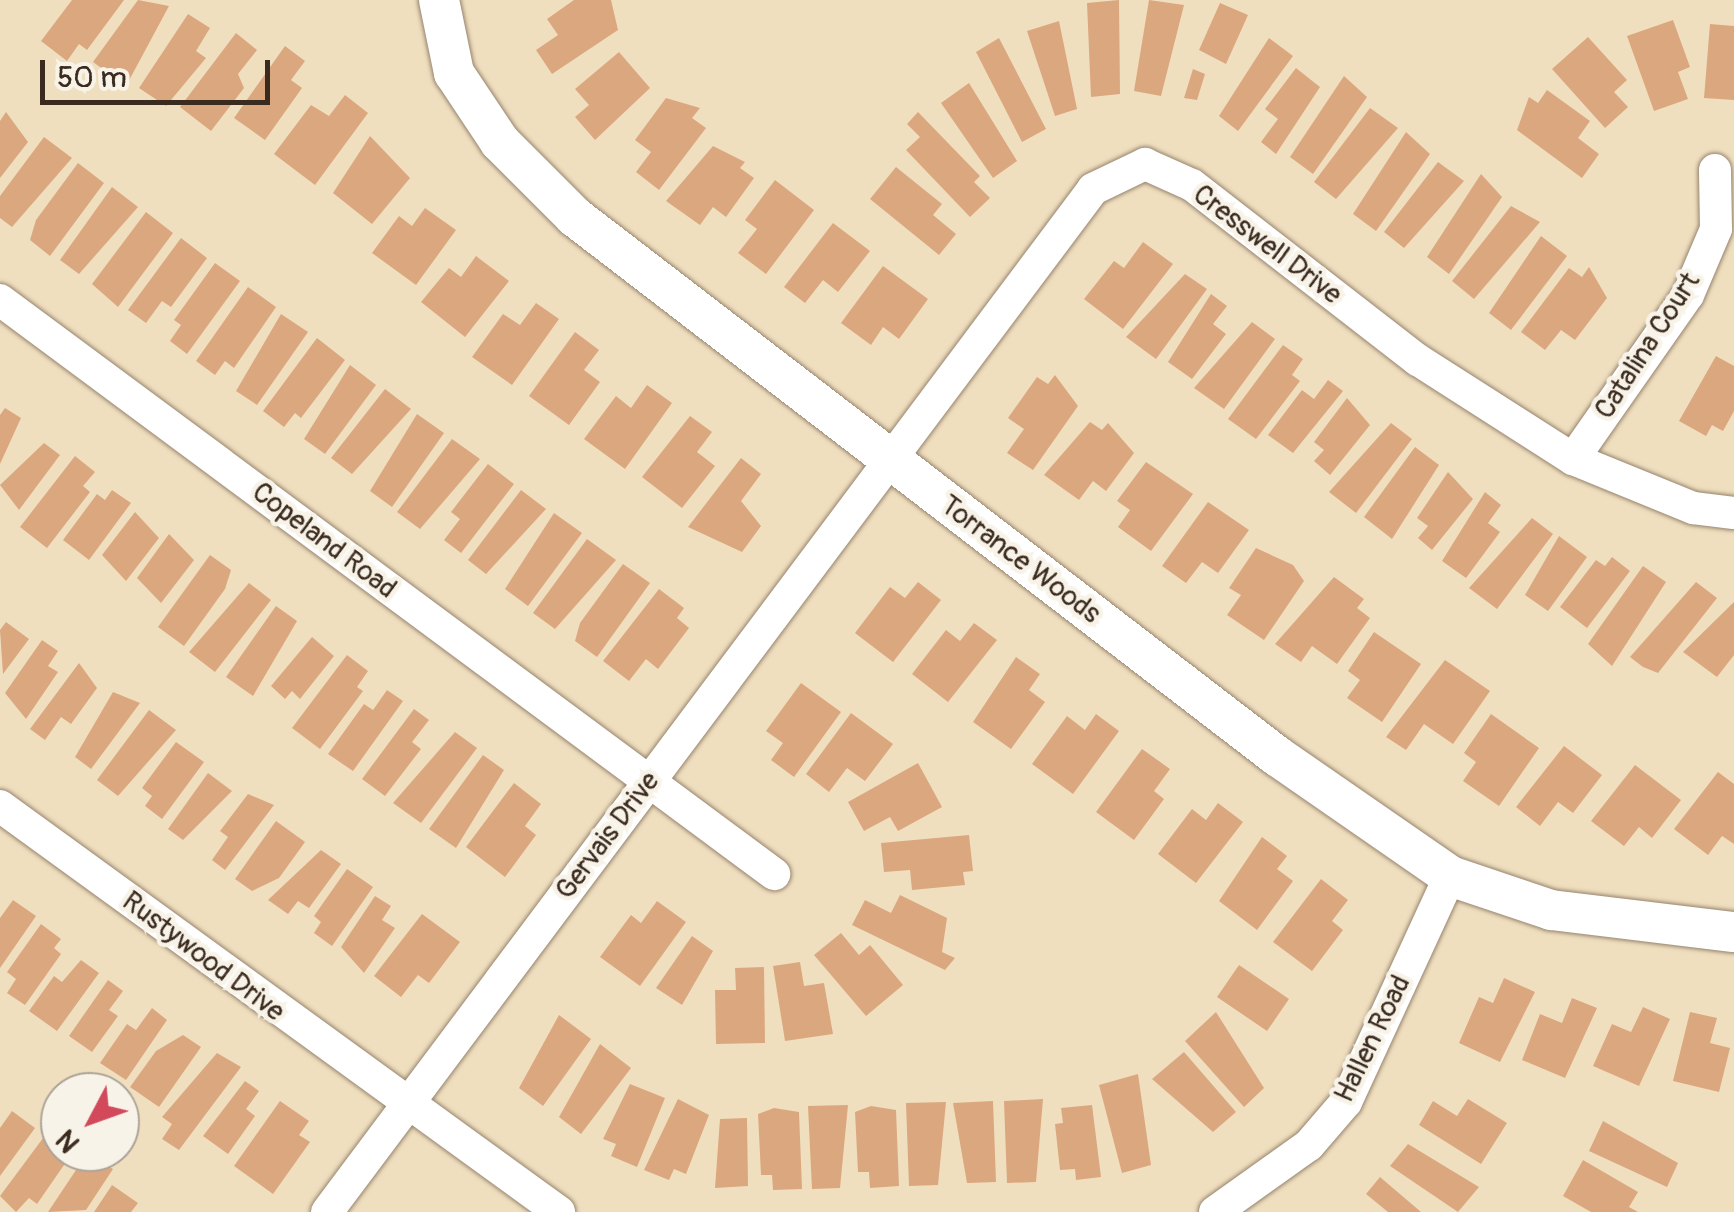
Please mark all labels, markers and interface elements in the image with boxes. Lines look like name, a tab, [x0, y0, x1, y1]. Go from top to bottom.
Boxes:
scale bar	[45, 40, 275, 102]
text: 50 m	[57, 59, 127, 96]
street label: Cresswell Drive	[1186, 178, 1348, 312]
street label: Catalina Court	[1588, 267, 1708, 425]
street label: Copeland Road	[245, 476, 403, 606]
street label: Torrance Woods	[933, 489, 1107, 631]
street label: Gervais Drive	[549, 765, 667, 907]
street label: Rustywood Drive	[115, 885, 291, 1029]
street label: Hallen Road	[1328, 970, 1418, 1108]
north arrow	[40, 1072, 140, 1172]
text: N	[49, 1122, 88, 1159]

